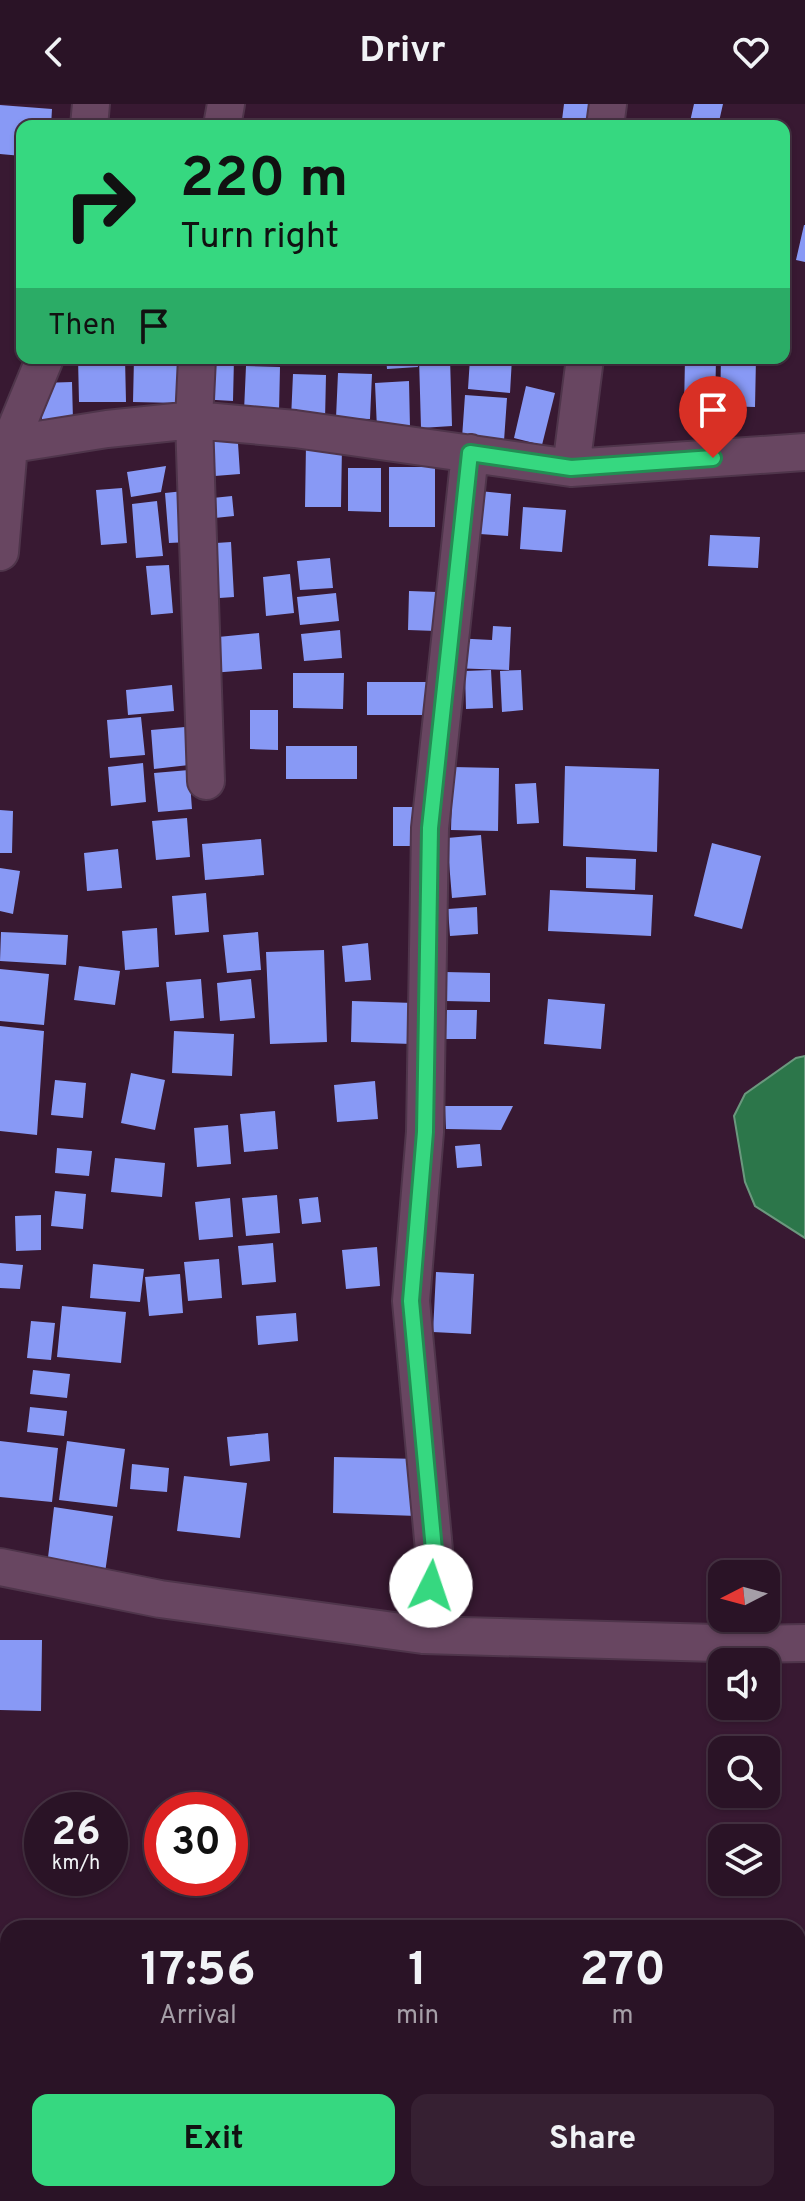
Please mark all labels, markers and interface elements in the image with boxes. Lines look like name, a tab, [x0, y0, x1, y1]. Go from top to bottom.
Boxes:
text: Drivr	[360, 29, 445, 75]
icon: back	[32, 30, 76, 74]
icon: heart	[729, 30, 773, 74]
text: 220 m	[180, 146, 348, 216]
icon: right	[48, 152, 152, 256]
text: Turn right	[180, 215, 339, 261]
icon: arrive	[132, 304, 176, 348]
text: Then	[48, 308, 116, 345]
pin	[679, 376, 747, 458]
icon: arrive	[691, 388, 735, 432]
position arrow	[389, 1544, 473, 1628]
north arrow	[708, 1560, 780, 1632]
map controls	[708, 1560, 780, 1896]
button: sound	[708, 1648, 780, 1720]
button: search	[708, 1736, 780, 1808]
speed limit sign: 30	[144, 1792, 248, 1896]
text: 26	[51, 1809, 101, 1859]
button: layers	[708, 1824, 780, 1896]
text: km/h	[52, 1851, 100, 1877]
text: 17:56	[140, 1942, 256, 2002]
text: 1	[408, 1942, 427, 2002]
text: 270	[579, 1942, 666, 2002]
text: Arrival	[159, 2000, 237, 2033]
text: min	[396, 2000, 439, 2033]
text: m	[612, 2000, 634, 2033]
button: Exit	[32, 2094, 395, 2186]
button: Share	[411, 2094, 774, 2186]

